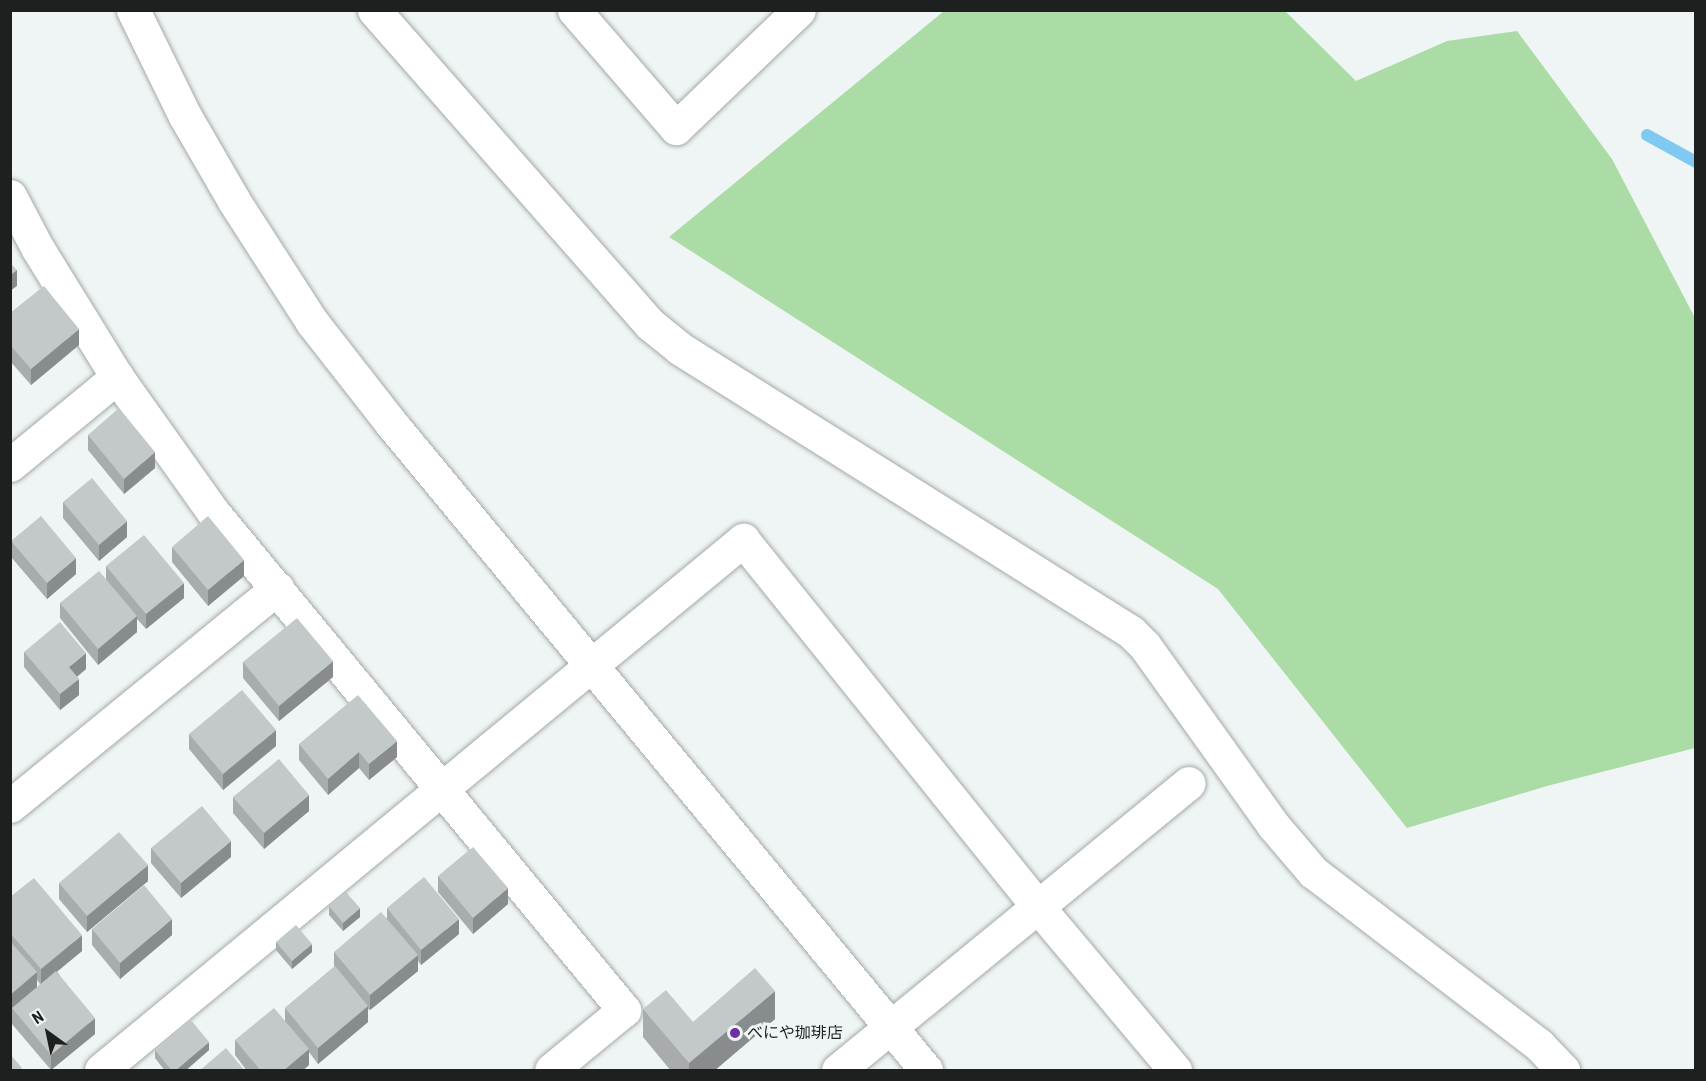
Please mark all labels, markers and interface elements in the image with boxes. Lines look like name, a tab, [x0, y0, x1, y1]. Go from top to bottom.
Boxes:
north arrow	[18, 1003, 78, 1063]
text: N	[29, 1007, 47, 1028]
place label: べにや珈琲店	[747, 1023, 843, 1043]
marker: べにや珈琲店	[728, 1026, 742, 1040]

